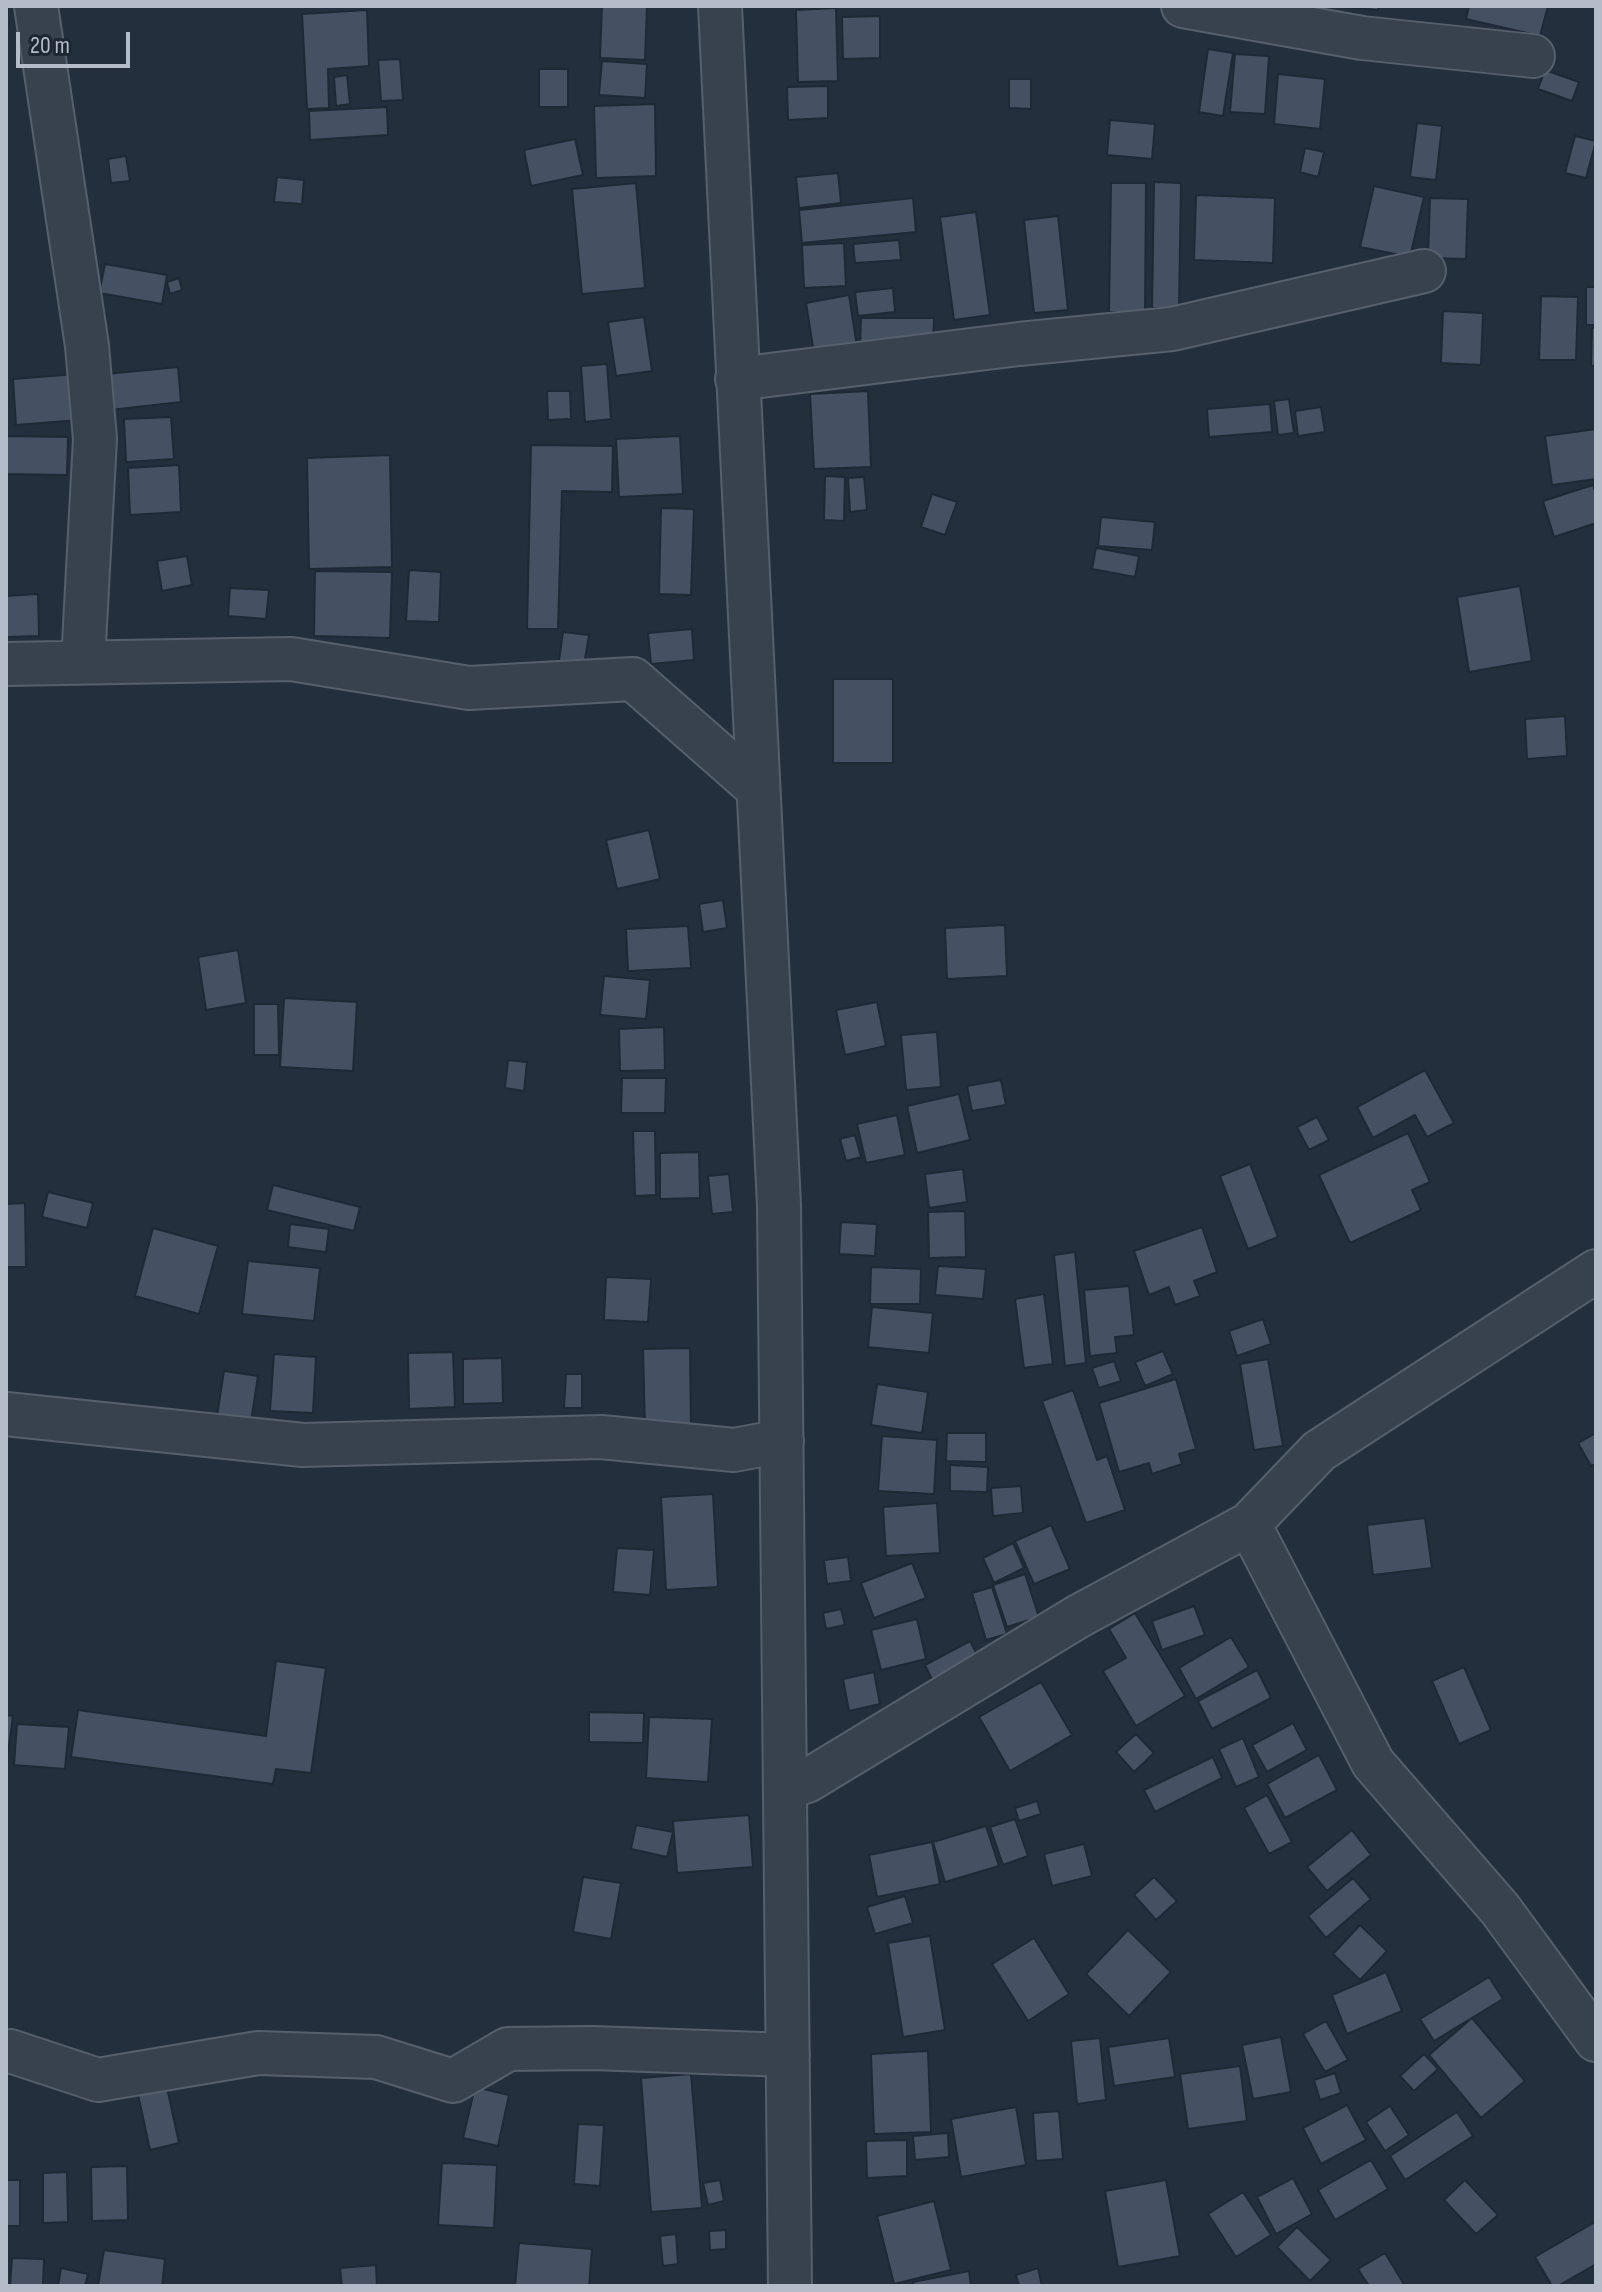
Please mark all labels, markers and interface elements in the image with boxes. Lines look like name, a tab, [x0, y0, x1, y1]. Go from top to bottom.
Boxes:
scale bar	[20, 16, 134, 66]
text: 20 m	[30, 31, 70, 60]

